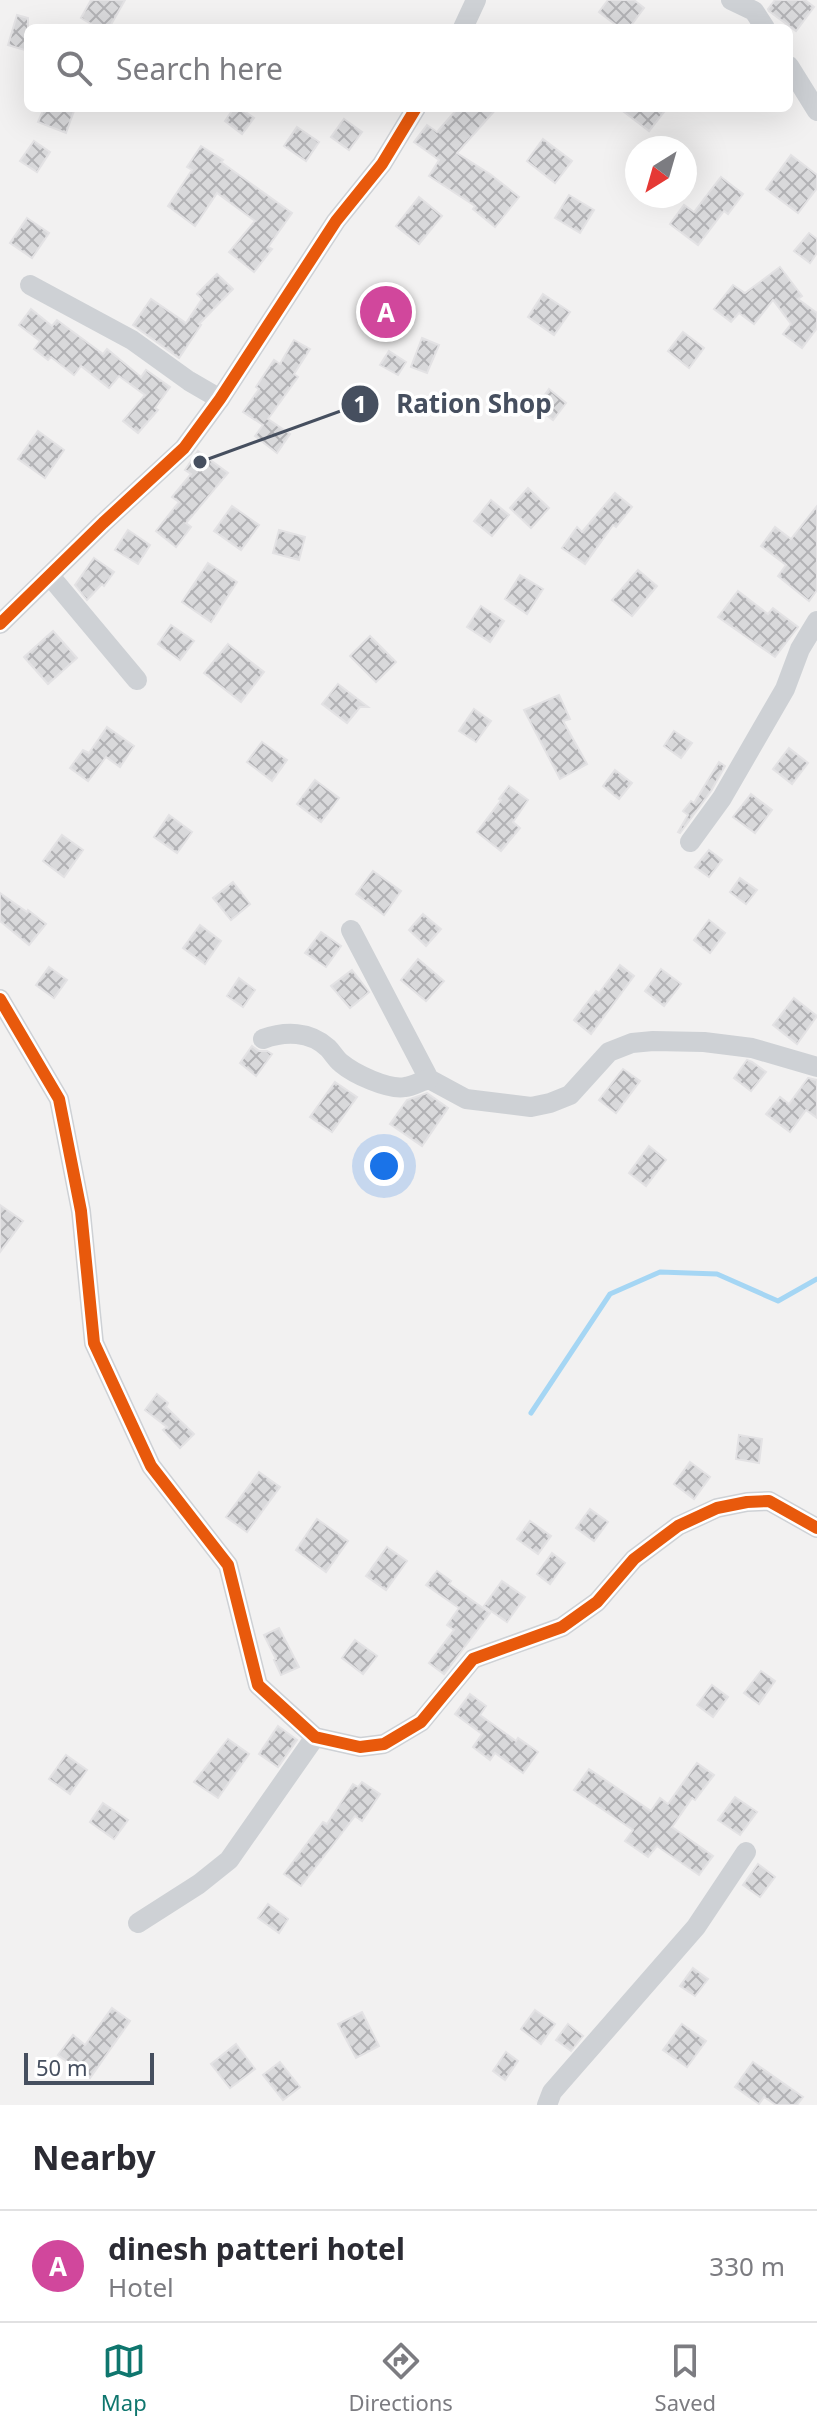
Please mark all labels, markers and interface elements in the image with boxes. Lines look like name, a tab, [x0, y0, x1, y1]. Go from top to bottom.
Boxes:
search box	[24, 24, 793, 112]
icon: search	[52, 46, 96, 90]
text: Search here	[116, 48, 283, 89]
north arrow	[625, 136, 697, 208]
pin: A	[360, 282, 412, 342]
callout: Ration Shop	[340, 379, 568, 429]
text: Ration Shop	[396, 385, 552, 421]
text: 1	[353, 387, 367, 420]
your location	[364, 1146, 404, 1186]
scale bar	[24, 2049, 154, 2085]
text: 50 m	[36, 2052, 87, 2082]
text: Nearby	[32, 2134, 156, 2180]
text: dinesh patteri hotel	[108, 2228, 405, 2269]
text: A	[49, 2248, 67, 2284]
text: 330 m	[709, 2248, 785, 2284]
text: Hotel	[108, 2269, 174, 2305]
tab: Map	[101, 2339, 147, 2417]
tab: Directions	[348, 2339, 453, 2417]
tab: Saved	[655, 2339, 716, 2417]

